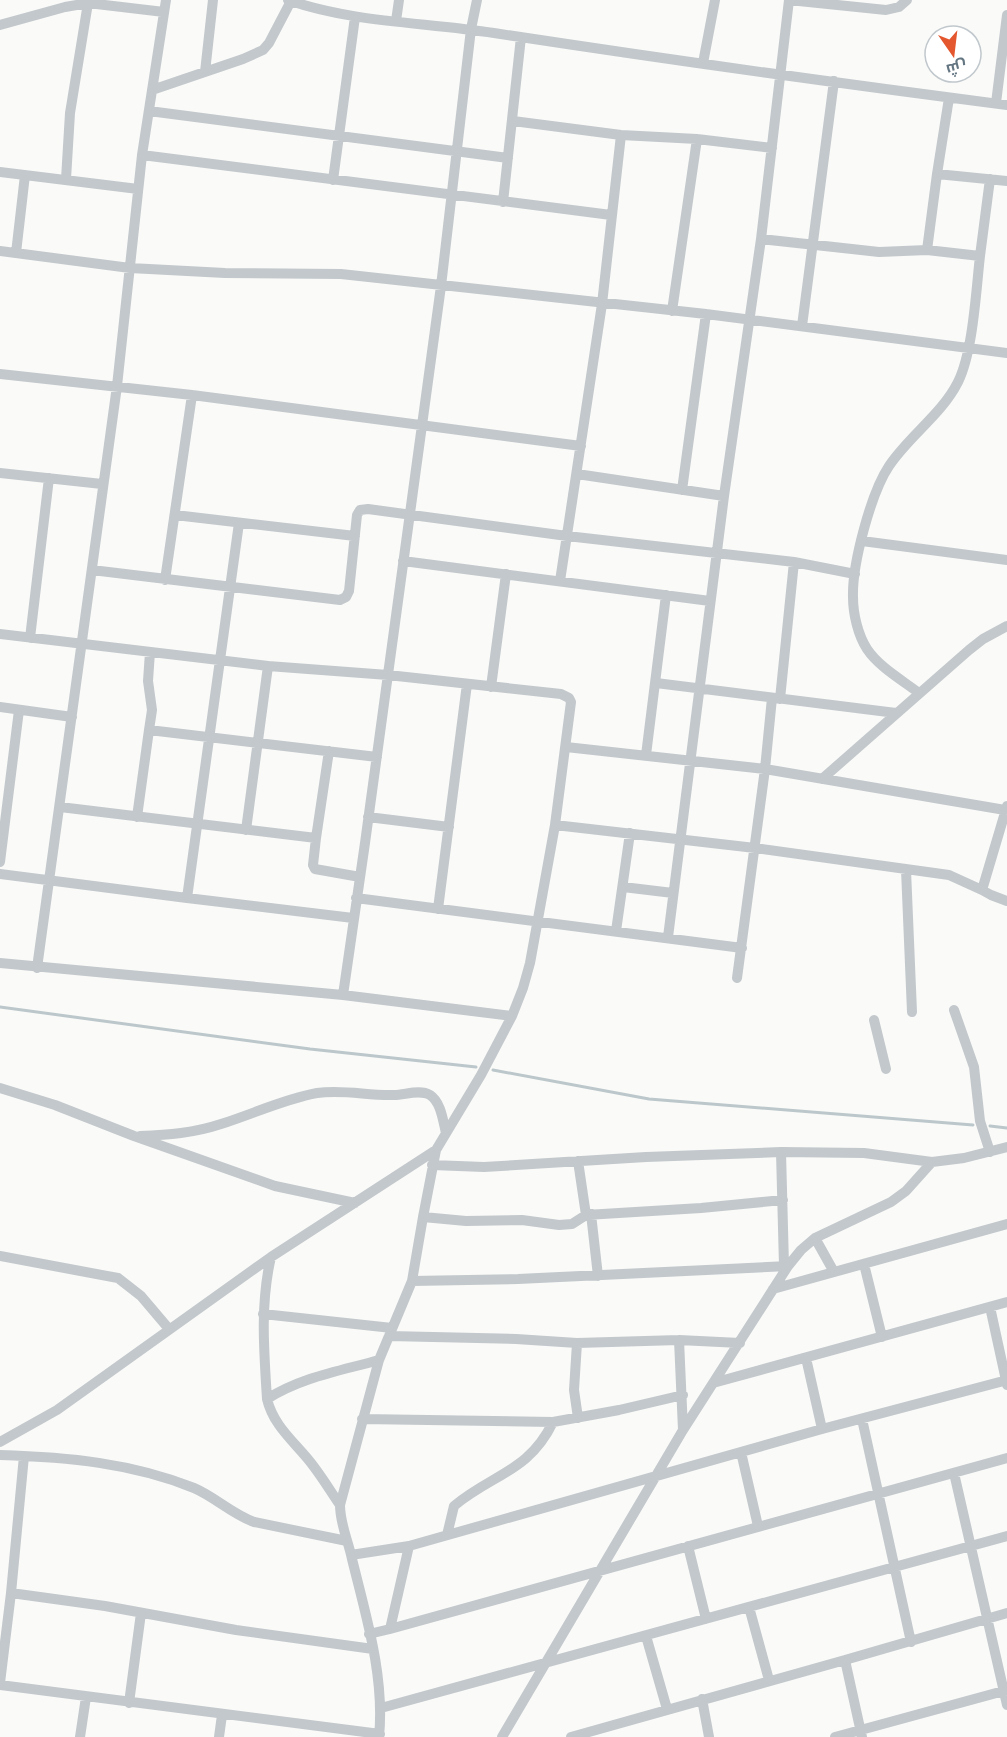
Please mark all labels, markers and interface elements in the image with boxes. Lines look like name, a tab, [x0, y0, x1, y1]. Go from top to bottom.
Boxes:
north arrow	[923, 24, 983, 84]
text: ش	[944, 56, 969, 81]

